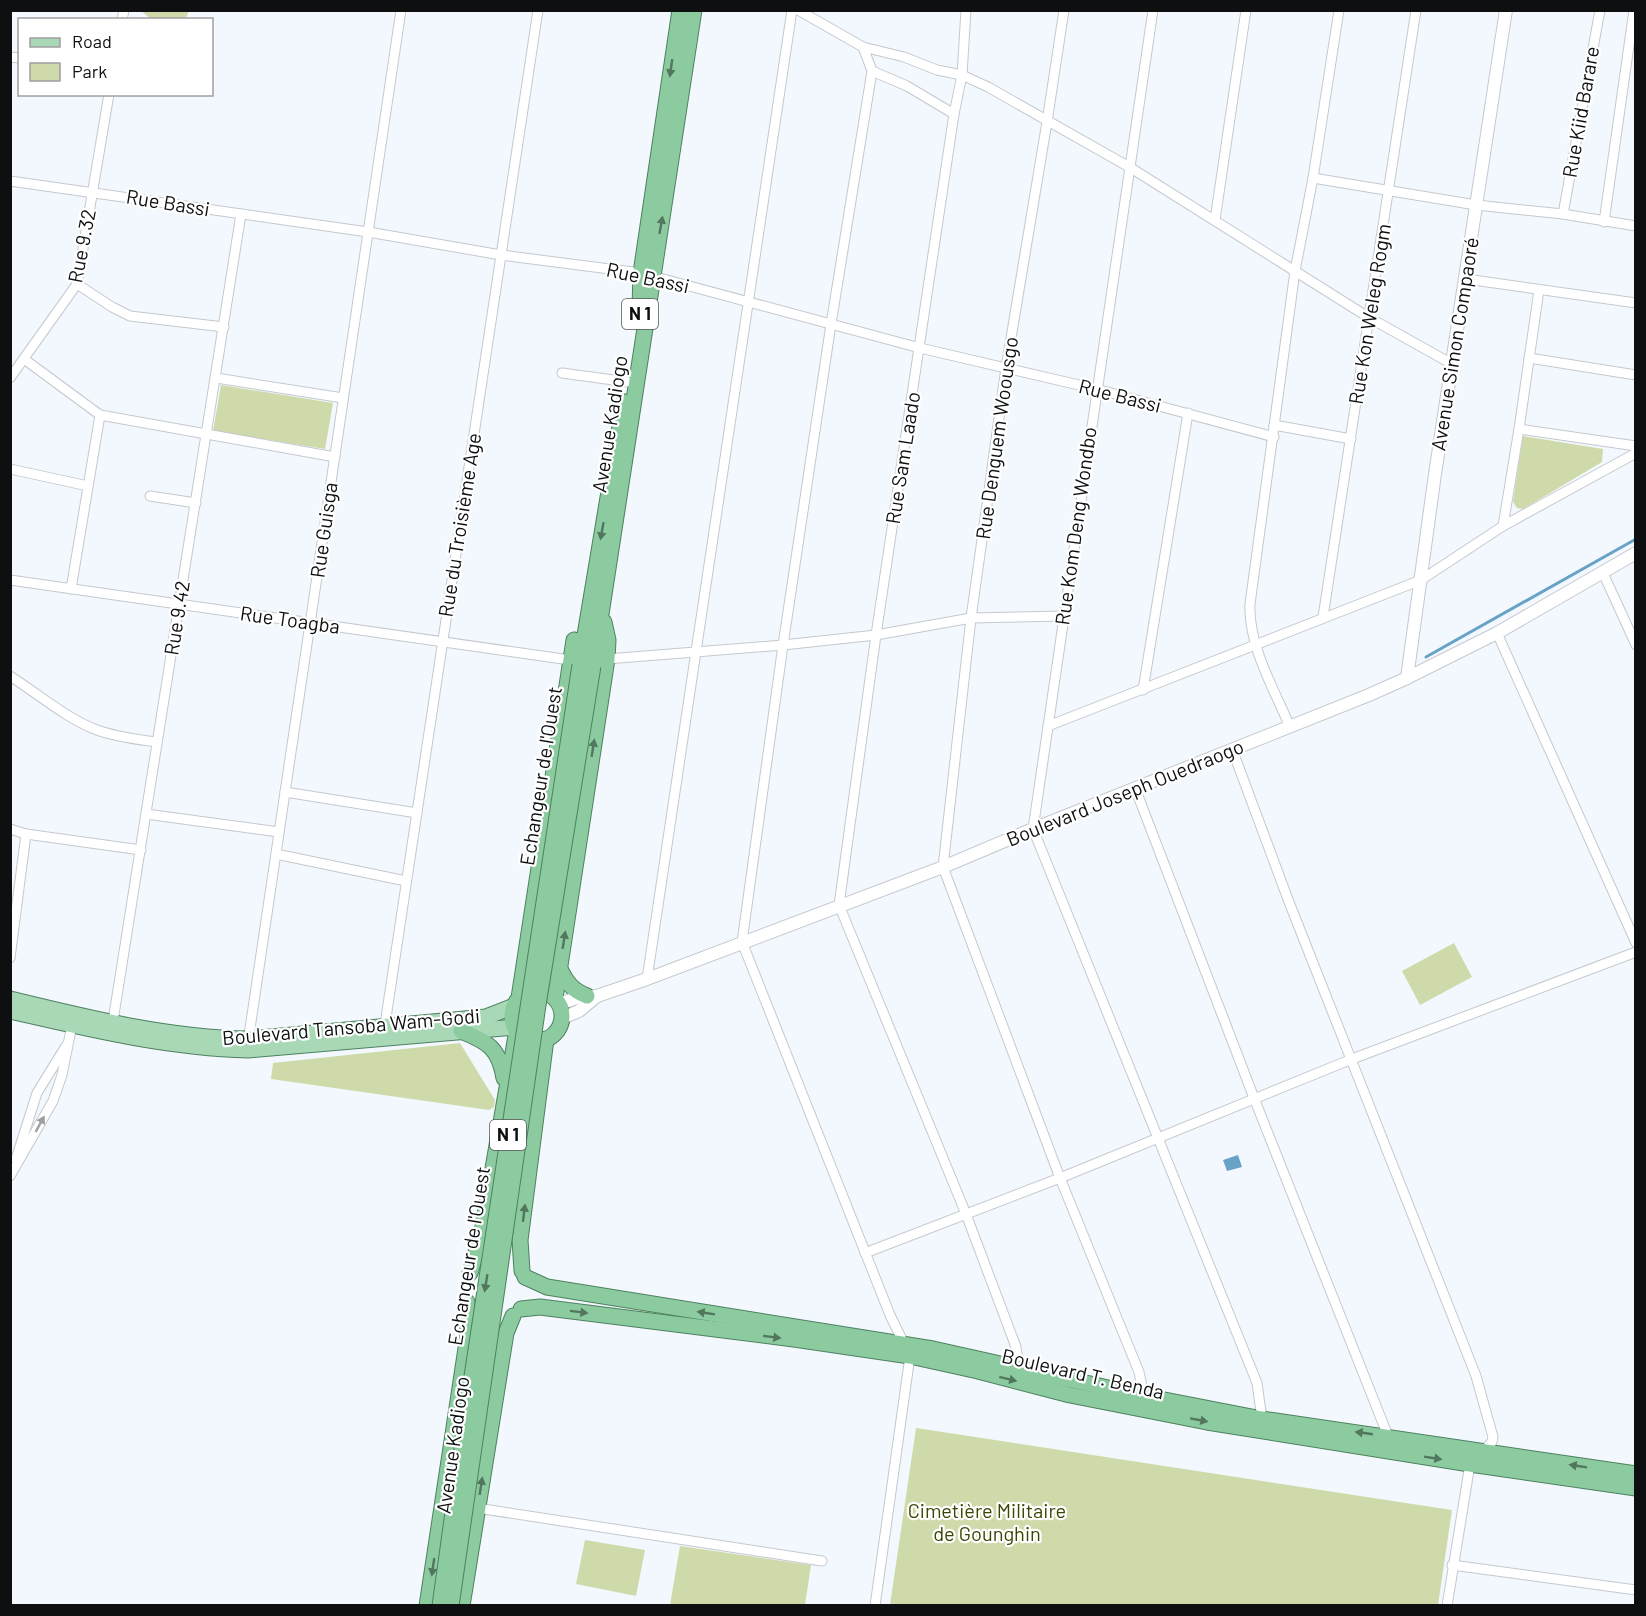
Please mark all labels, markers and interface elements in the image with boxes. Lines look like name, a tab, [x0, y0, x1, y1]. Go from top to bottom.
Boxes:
legend	[18, 18, 213, 96]
text: Road	[72, 30, 112, 52]
street label: Rue Kiid Barare	[1557, 44, 1603, 179]
one-way arrow	[667, 59, 676, 78]
text: Park	[72, 60, 107, 82]
street label: Rue Bassi	[125, 184, 212, 220]
street label: Rue 9.32	[62, 207, 100, 285]
one-way arrow	[657, 215, 666, 234]
street label: Rue Kon Weleg Rogm	[1343, 222, 1395, 406]
street label: Avenue Simon Compaoré	[1425, 235, 1483, 452]
street label: Rue Bassi	[604, 257, 692, 298]
road number: N 1	[622, 299, 658, 329]
street label: Rue Denguem Woousgo	[970, 335, 1022, 541]
street label: Avenue Kadiogo	[586, 354, 632, 494]
street label: Rue Bassi	[1076, 373, 1164, 417]
street label: Rue Sam Laado	[880, 390, 924, 526]
street label: Rue Kom Deng Wondbo	[1049, 425, 1101, 627]
street label: Rue du Troisième Age	[433, 431, 485, 619]
street label: Rue Guisga	[304, 481, 342, 579]
one-way arrow	[597, 521, 606, 540]
street label: Rue 9.42	[158, 579, 194, 657]
street label: Rue Toagba	[239, 600, 342, 638]
street label: Echangeur de l'Ouest	[514, 685, 566, 867]
street label: Boulevard Joseph Ouedraogo	[1002, 733, 1247, 851]
one-way arrow	[589, 738, 598, 757]
one-way arrow	[560, 931, 569, 950]
street label: Boulevard Tansoba Wam-Godi	[221, 1003, 481, 1049]
one-way arrow	[35, 1115, 45, 1132]
road number: N 1	[490, 1120, 526, 1150]
street label: Echangeur de l'Ouest	[442, 1165, 494, 1347]
one-way arrow	[519, 1204, 528, 1223]
one-way arrow	[482, 1274, 491, 1293]
one-way arrow	[569, 1307, 588, 1317]
one-way arrow	[696, 1308, 715, 1317]
one-way arrow	[763, 1332, 782, 1341]
street label: Boulevard T. Benda	[1000, 1343, 1167, 1403]
one-way arrow	[999, 1374, 1017, 1384]
street label: Avenue Kadiogo	[430, 1375, 474, 1515]
one-way arrow	[1189, 1416, 1208, 1425]
one-way arrow	[1355, 1429, 1374, 1438]
one-way arrow	[1423, 1454, 1442, 1463]
one-way arrow	[1568, 1462, 1587, 1471]
one-way arrow	[477, 1476, 486, 1495]
park label: Cimetière Militaire de Gounghin	[908, 1498, 1066, 1545]
one-way arrow	[428, 1558, 437, 1577]

